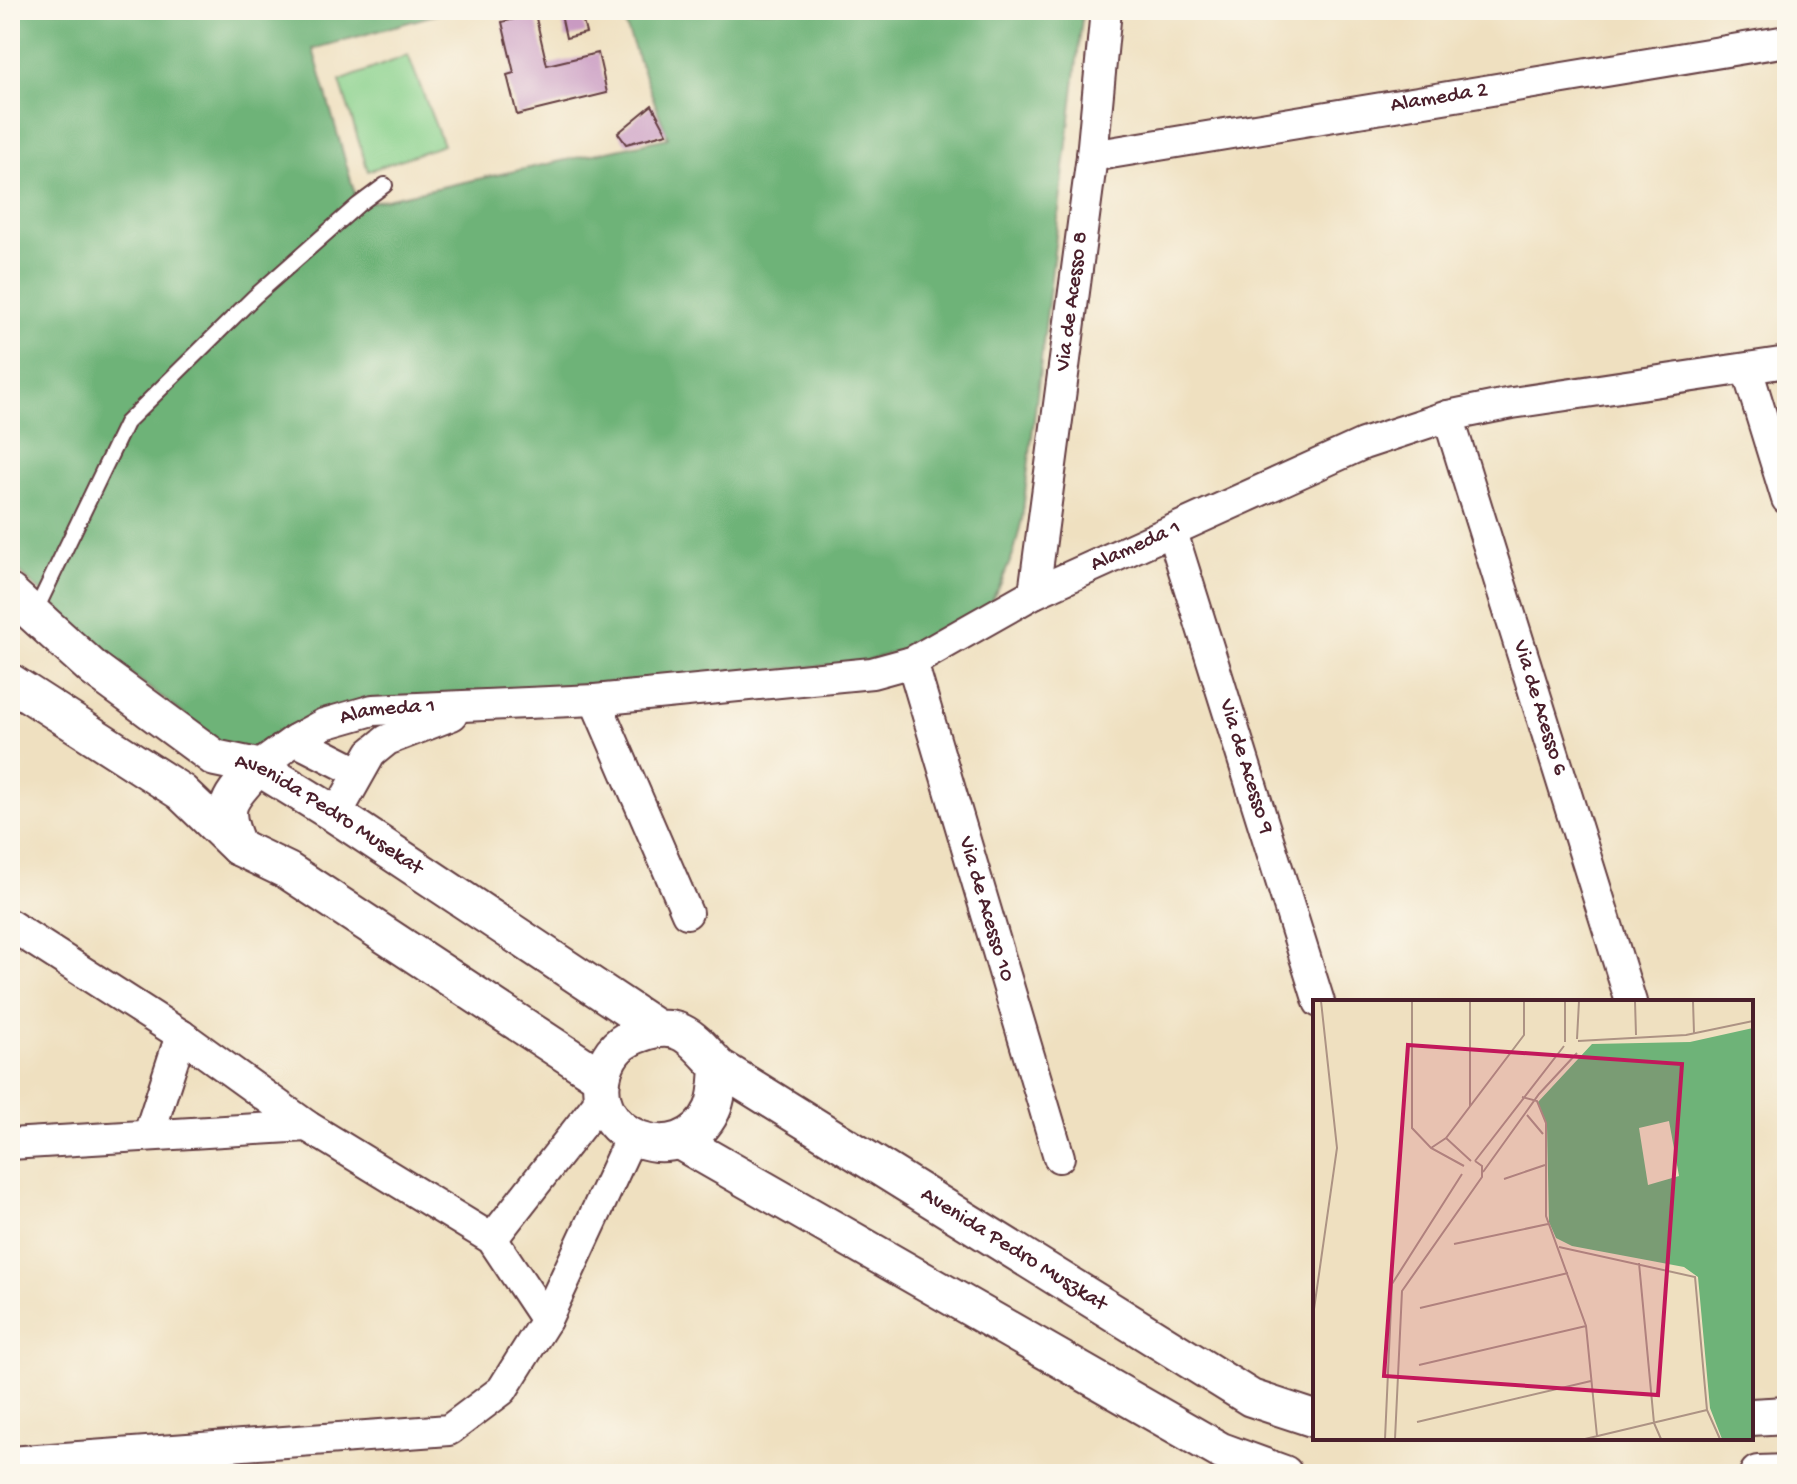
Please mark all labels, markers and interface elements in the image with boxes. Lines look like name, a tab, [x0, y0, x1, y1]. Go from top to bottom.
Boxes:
street label: Alameda 2	[1389, 78, 1490, 119]
street label: Via de Acesso 8	[1050, 230, 1095, 374]
street label: Alameda 1	[1087, 515, 1185, 579]
street label: Via de Acesso 6	[1506, 637, 1573, 779]
street label: Alameda 1	[337, 694, 436, 732]
street label: Via de Acesso 9	[1212, 695, 1279, 837]
street label: Avenida Pedro Musekat	[232, 749, 429, 883]
street label: Via de Acesso 10	[951, 833, 1019, 985]
inset map	[1313, 1000, 1753, 1440]
street label: Avenida Pedro Muszkat	[915, 1182, 1113, 1319]

